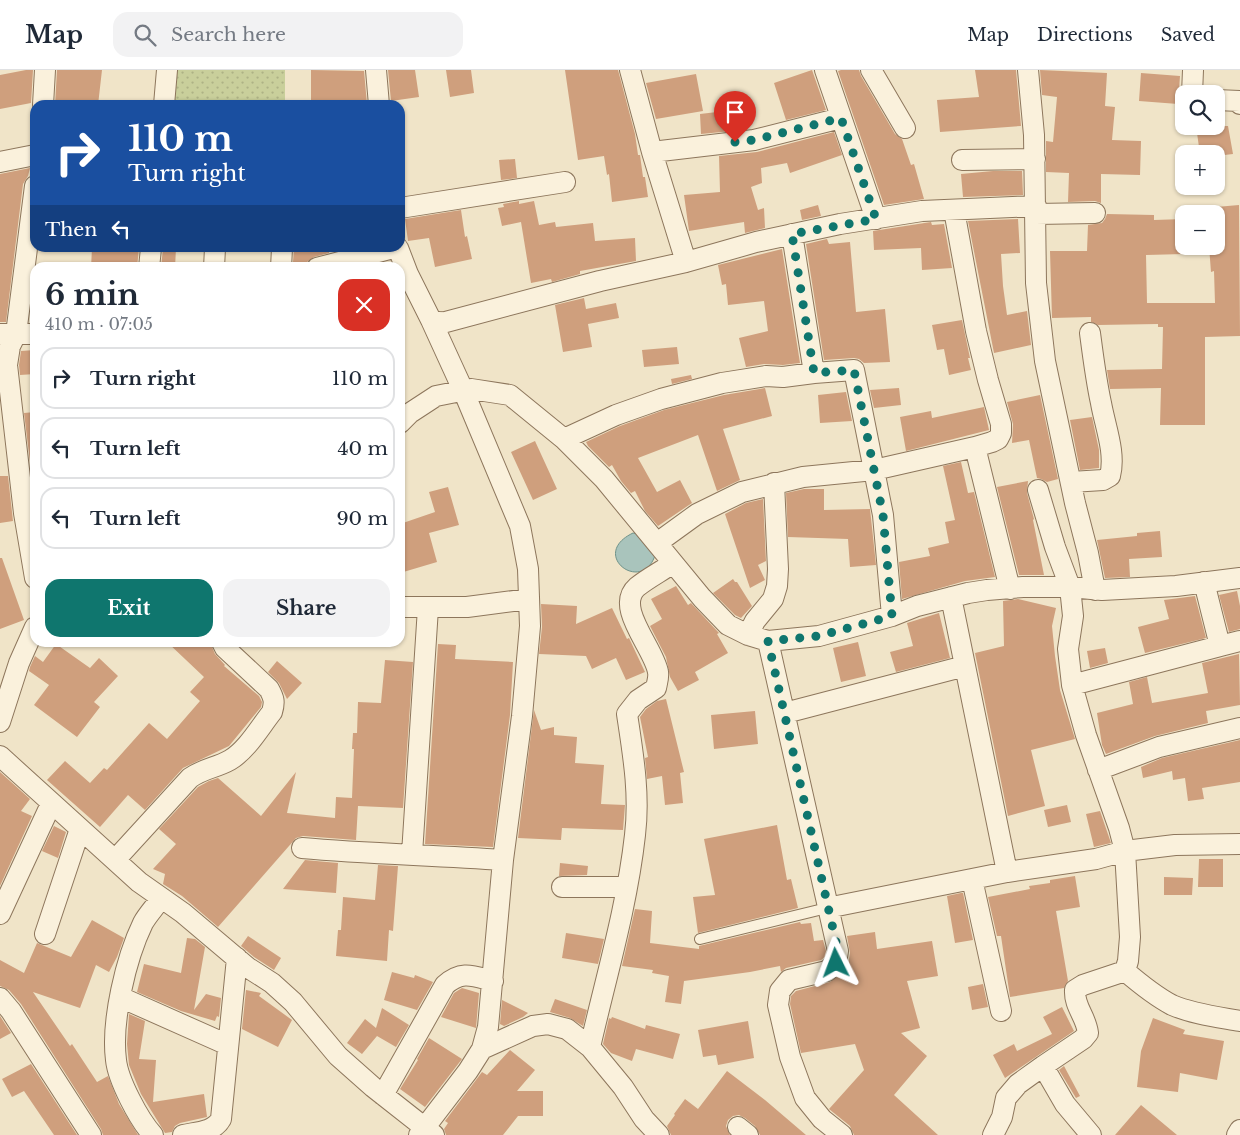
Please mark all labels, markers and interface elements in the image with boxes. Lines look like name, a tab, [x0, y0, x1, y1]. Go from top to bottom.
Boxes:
search box	[113, 12, 463, 57]
text: Map	[25, 20, 83, 49]
icon: search	[131, 21, 159, 49]
text: Search here	[171, 23, 286, 46]
text: Map	[967, 24, 1009, 46]
text: Directions	[1037, 24, 1133, 46]
text: Saved	[1161, 24, 1215, 46]
map controls	[1175, 85, 1225, 255]
button: search	[1175, 85, 1225, 135]
pin	[714, 91, 756, 142]
icon: arrive	[721, 98, 749, 126]
text: 110 m	[128, 117, 233, 160]
icon: right	[45, 120, 110, 185]
button: +	[1175, 145, 1225, 195]
text: Turn right	[128, 160, 246, 187]
button: −	[1175, 205, 1225, 255]
icon: left	[107, 215, 135, 243]
text: Then	[45, 218, 97, 241]
text: 6 min	[45, 276, 139, 313]
button: close	[338, 279, 390, 331]
text: 410 m · 07:05	[45, 314, 153, 334]
icon: right	[47, 364, 75, 392]
text: Turn right	[90, 367, 196, 390]
text: 110 m	[332, 367, 388, 390]
icon: left	[47, 434, 75, 462]
text: Turn left	[90, 437, 181, 460]
text: 40 m	[337, 437, 388, 460]
icon: left	[47, 504, 75, 532]
text: Turn left	[90, 507, 181, 530]
text: 90 m	[336, 507, 388, 530]
button: Exit	[45, 579, 213, 637]
button: Share	[223, 579, 390, 637]
position arrow	[809, 936, 861, 988]

